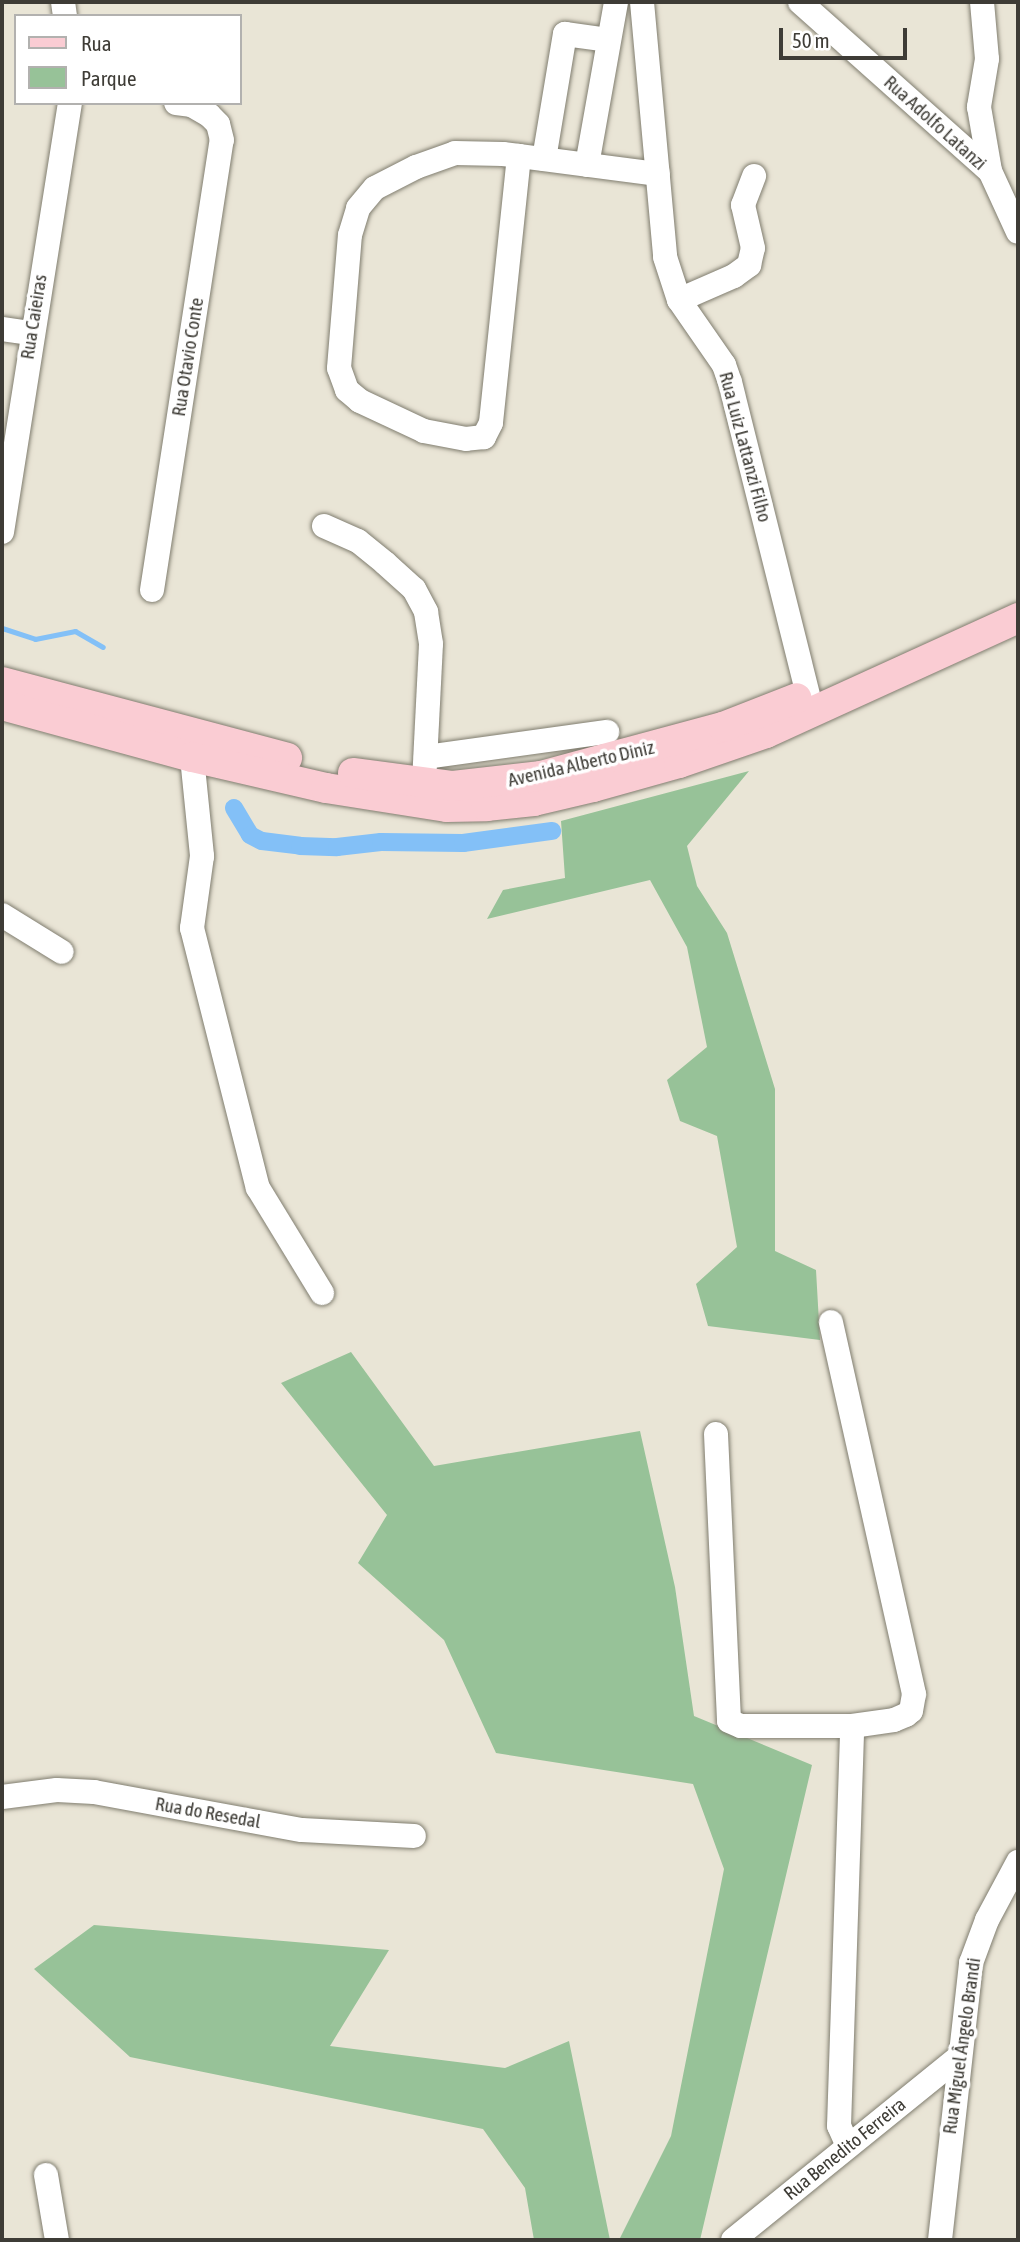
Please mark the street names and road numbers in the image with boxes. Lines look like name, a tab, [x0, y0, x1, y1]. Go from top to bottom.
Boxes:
street label: Rua Adolfo Latanzi	[879, 71, 991, 175]
street label: Rua Caieiras	[16, 273, 52, 361]
street label: Rua Otavio Conte	[167, 296, 209, 418]
street label: Rua Luiz Lattanzi Filho	[714, 369, 776, 525]
street label: Avenida Alberto Diniz	[506, 736, 656, 792]
street label: Rua do Resedal	[153, 1792, 263, 1834]
street label: Rua Miguel Ângelo Brandi	[938, 1956, 986, 2136]
street label: Rua Benedito Ferreira	[780, 2093, 910, 2205]

